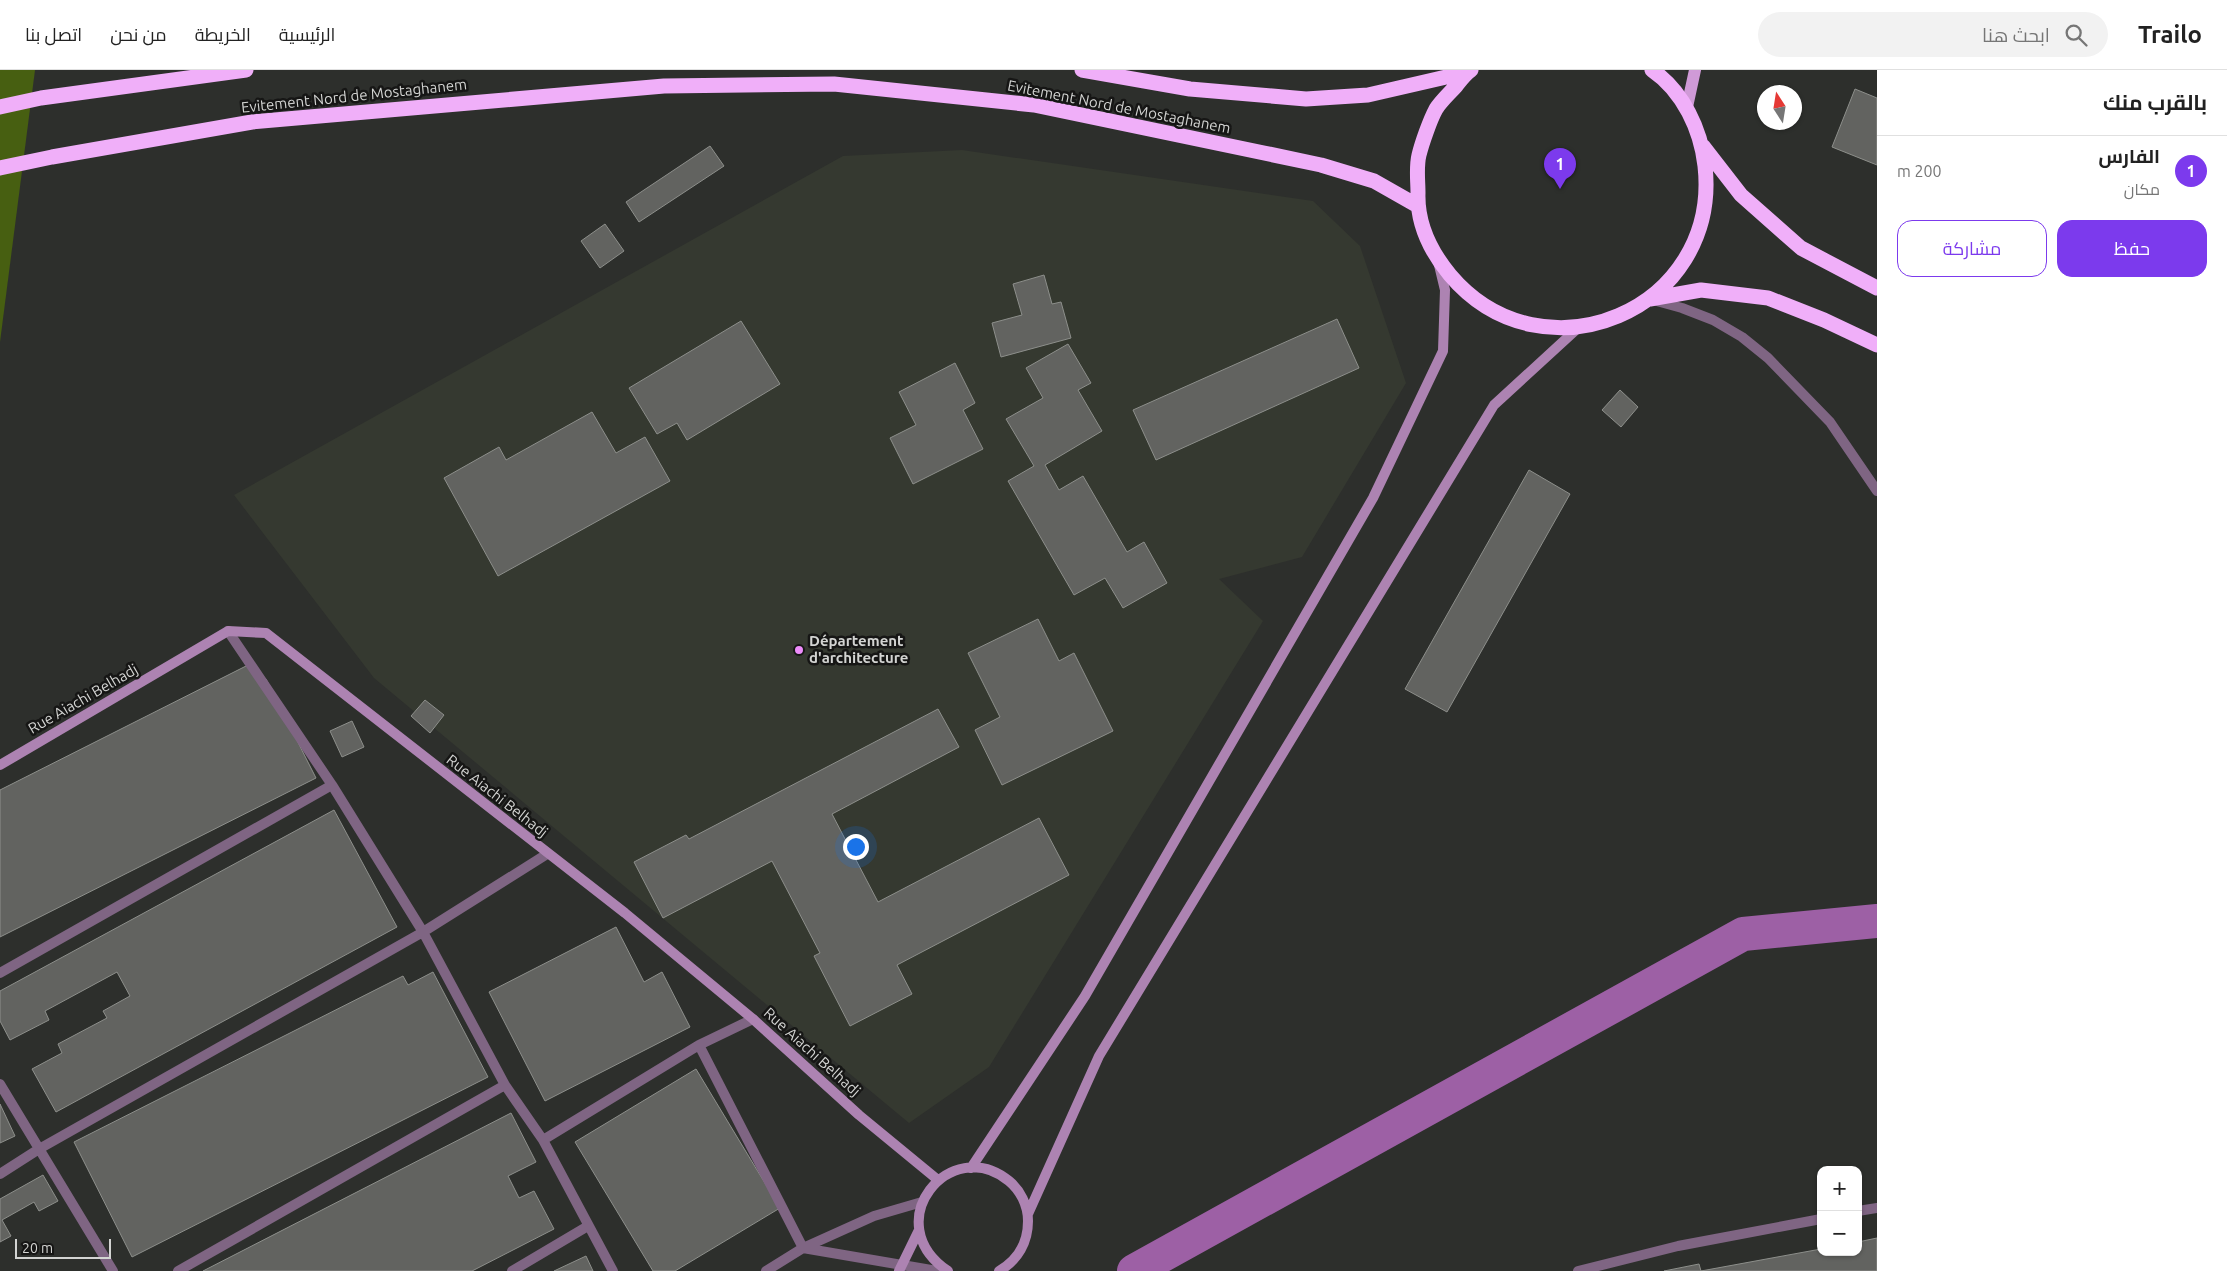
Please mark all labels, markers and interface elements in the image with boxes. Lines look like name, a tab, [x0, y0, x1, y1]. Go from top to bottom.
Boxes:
search box	[1758, 12, 2108, 57]
icon: search	[2062, 21, 2090, 49]
text: Trailo	[2138, 21, 2202, 48]
text: اتصل بنا	[25, 24, 82, 44]
text: من نحن	[110, 24, 167, 44]
text: الخريطة	[195, 24, 251, 44]
text: الرئيسية	[279, 24, 335, 44]
text: ابحث هنا	[1982, 24, 2050, 46]
street label: Evitement Nord de Mostaghanem	[240, 75, 468, 116]
street label: Evitement Nord de Mostaghanem	[1006, 77, 1232, 137]
north arrow	[1757, 85, 1802, 130]
text: بالقرب منك	[2103, 90, 2207, 114]
text: الفارس	[2098, 145, 2160, 167]
pin: 1	[1544, 148, 1576, 189]
text: 200 m	[1897, 162, 1942, 180]
text: 1	[2186, 162, 2196, 180]
text: مكان	[2124, 180, 2160, 198]
button: مشاركة	[1897, 220, 2047, 277]
button: حفظ	[2057, 220, 2207, 277]
place label: Département d'architecture	[809, 632, 908, 666]
marker: Département d'architecture	[793, 644, 805, 656]
street label: Rue Aiachi Belhadj	[25, 660, 141, 737]
street label: Rue Aiachi Belhadj	[443, 751, 551, 840]
your location	[843, 834, 869, 860]
street label: Rue Aiachi Belhadj	[761, 1004, 864, 1099]
map controls	[1817, 1166, 1862, 1256]
button: +	[1817, 1166, 1862, 1211]
button: −	[1817, 1211, 1862, 1256]
scale bar	[15, 1236, 111, 1259]
text: 20 m	[22, 1240, 53, 1256]

